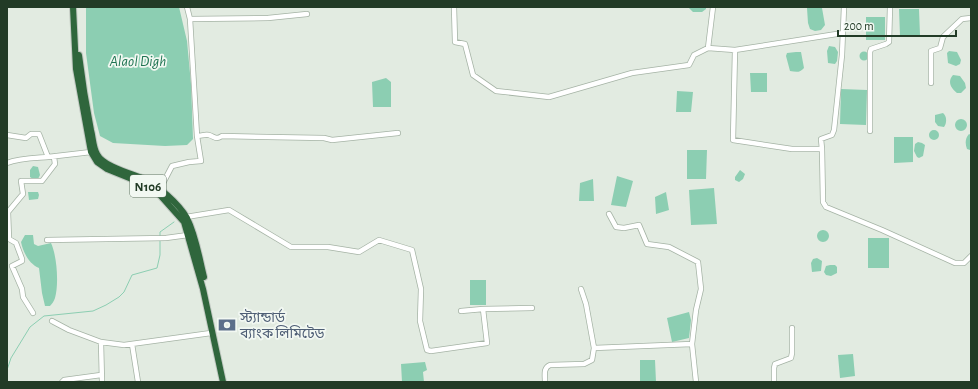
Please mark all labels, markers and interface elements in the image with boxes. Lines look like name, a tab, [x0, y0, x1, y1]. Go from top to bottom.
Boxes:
scale bar	[838, 12, 956, 38]
text: 200 m	[844, 20, 874, 32]
water label: Alaol Digh	[109, 54, 166, 69]
road number: N106	[130, 175, 166, 197]
place label: স্ট্যান্ডার্ড ব্যাংক লিমিটেড	[239, 308, 326, 341]
bank icon: স্ট্যান্ডার্ড ব্যাংক লিমিটেড	[217, 315, 237, 335]

